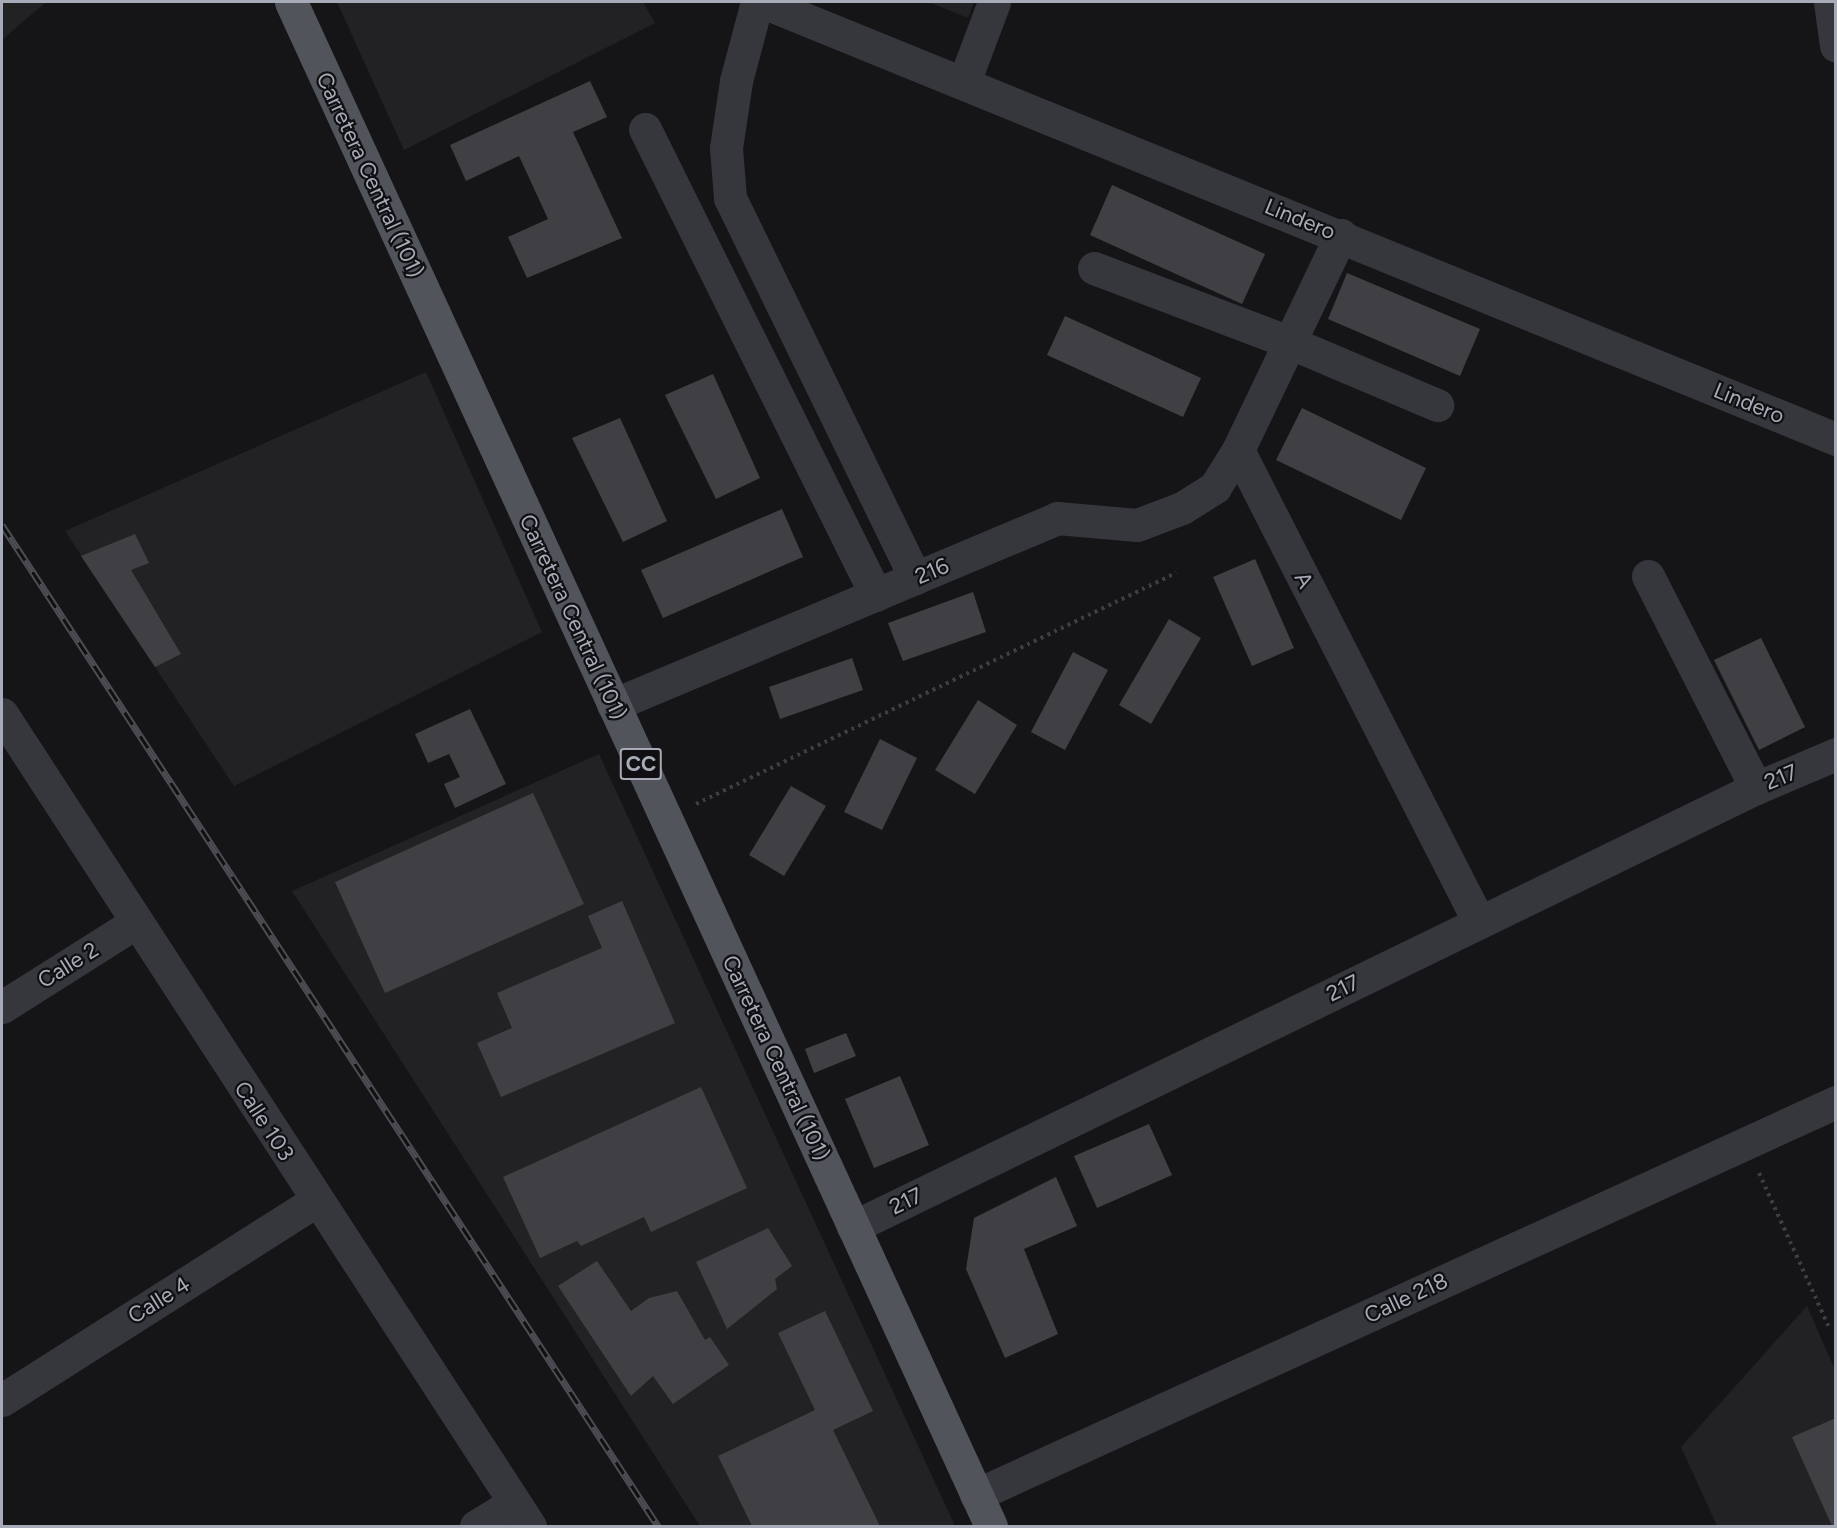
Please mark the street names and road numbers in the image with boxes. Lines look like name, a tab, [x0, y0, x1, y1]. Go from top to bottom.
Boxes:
street label: Carretera Central (101)	[311, 68, 429, 282]
street label: Lindero	[1261, 193, 1339, 245]
street label: Lindero	[1710, 377, 1788, 429]
street label: Carretera Central (101)	[514, 510, 632, 724]
street label: 216	[911, 552, 953, 590]
street label: A	[1289, 567, 1319, 593]
road number: CC	[618, 746, 664, 782]
street label: 217	[1761, 758, 1801, 796]
street label: Calle 2	[33, 936, 103, 994]
street label: Carretera Central (101)	[717, 951, 835, 1165]
street label: 217	[1322, 969, 1364, 1007]
street label: Calle 103	[229, 1076, 299, 1166]
street label: 217	[885, 1182, 927, 1220]
street label: Calle 218	[1360, 1267, 1452, 1329]
street label: Calle 4	[123, 1271, 195, 1329]

